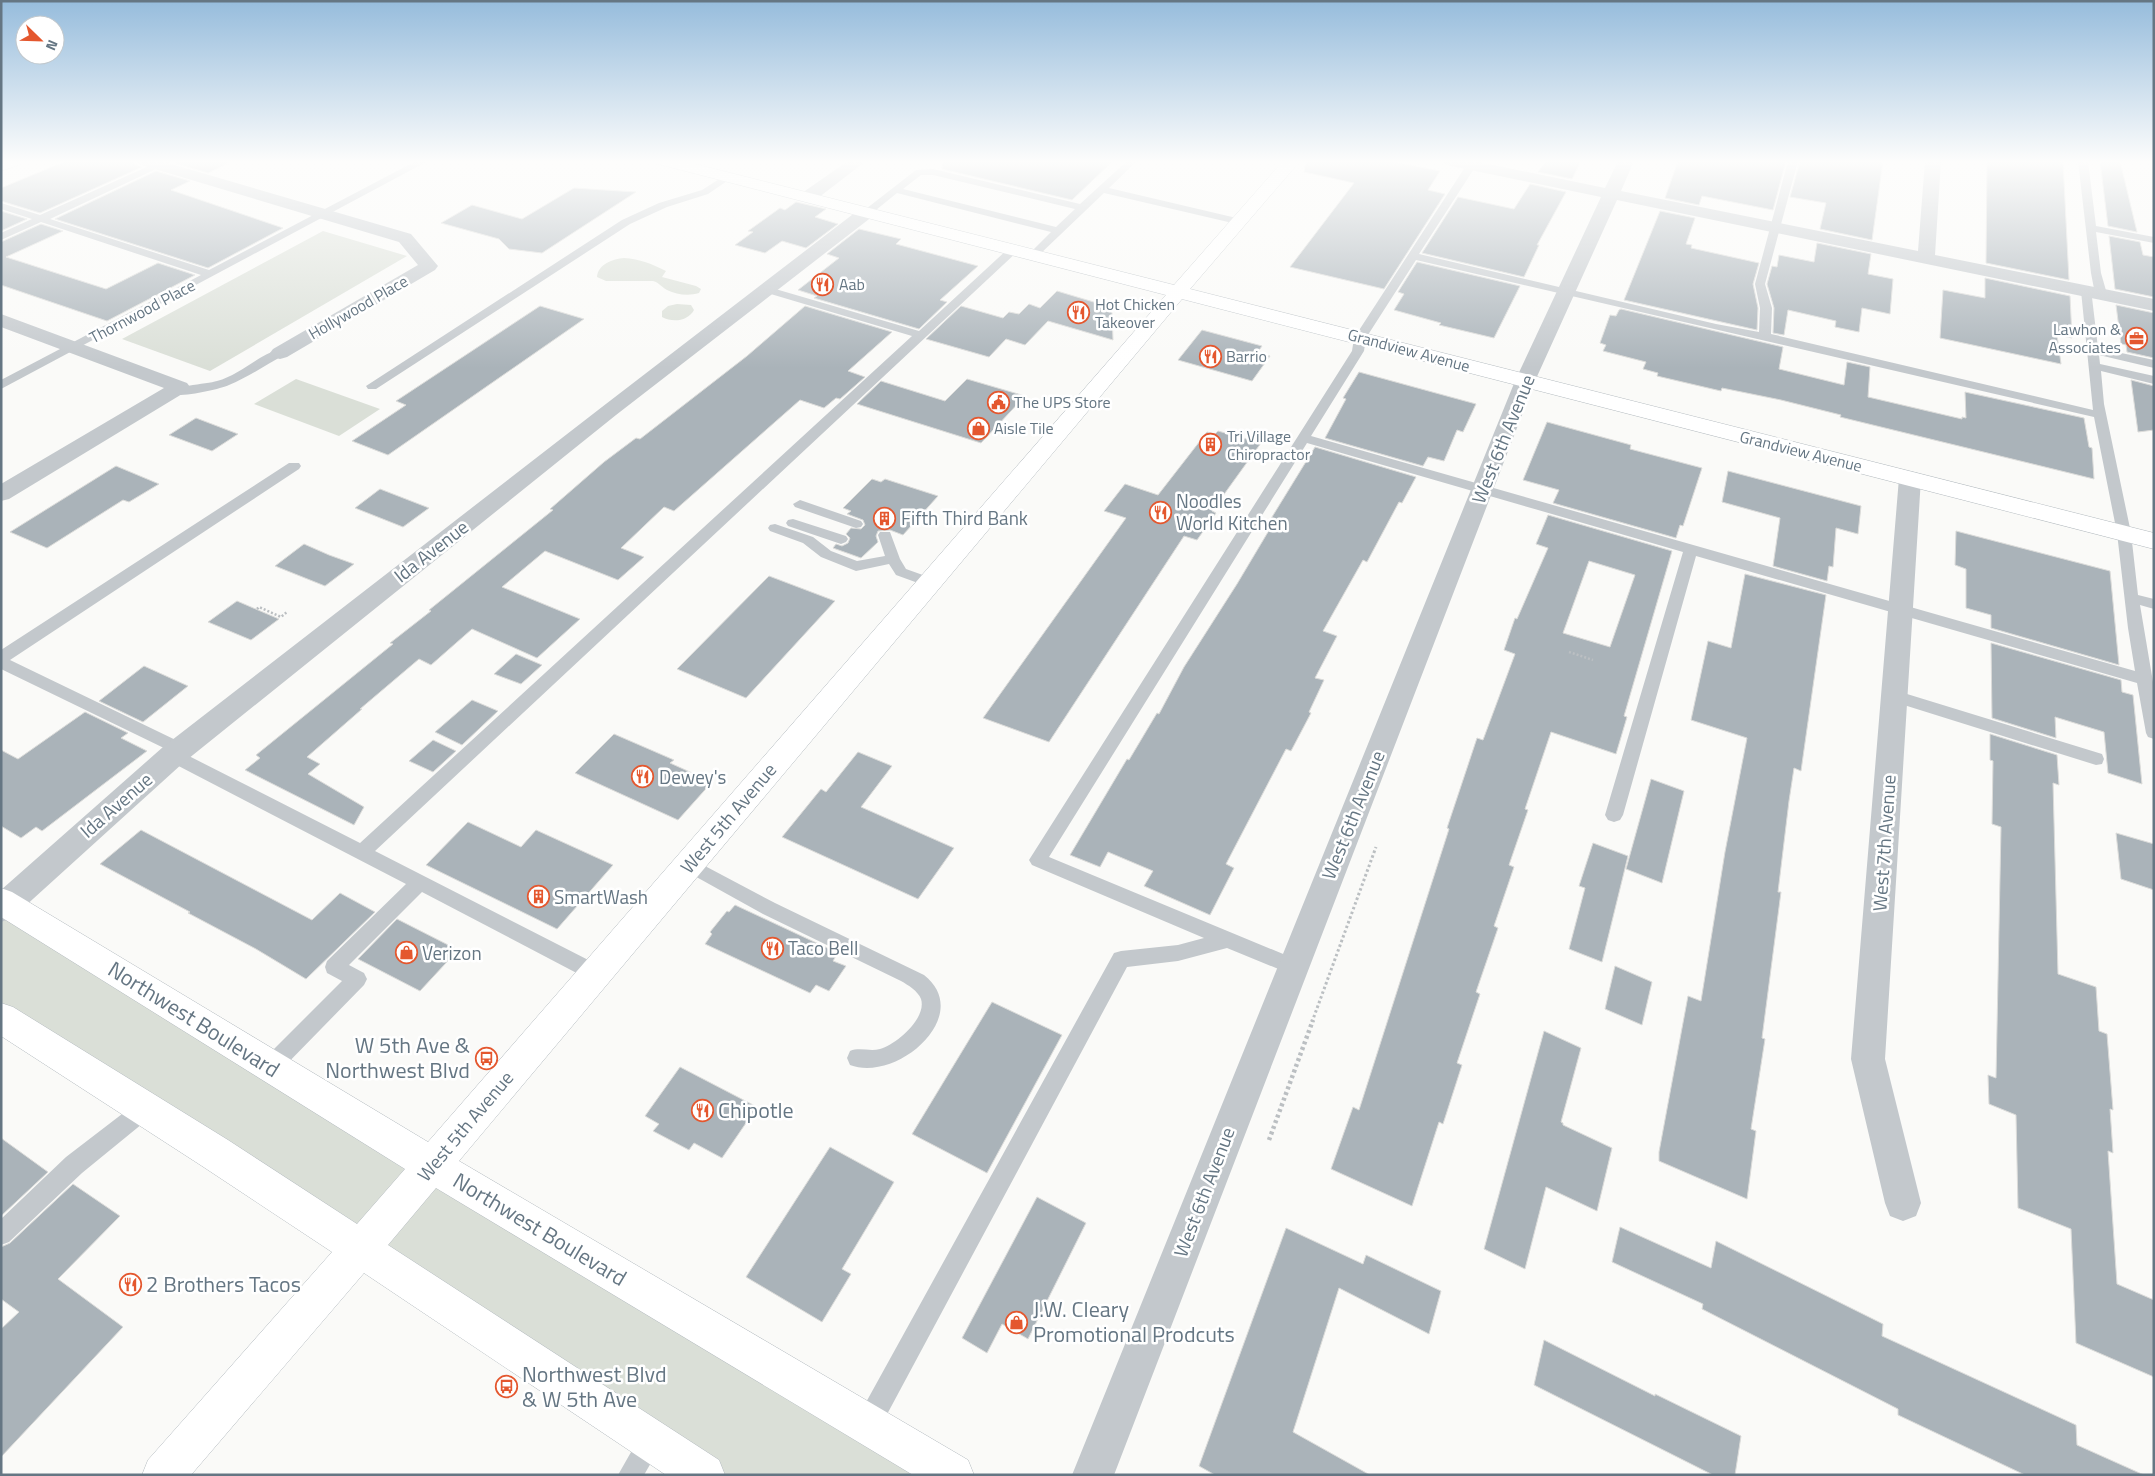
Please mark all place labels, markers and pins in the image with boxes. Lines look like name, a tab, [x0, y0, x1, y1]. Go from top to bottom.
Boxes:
restaurant icon: Aab	[811, 272, 835, 296]
place label: Aab	[839, 272, 865, 296]
place label: Hot Chicken Takeover	[1095, 292, 1175, 334]
restaurant icon: Hot Chicken Takeover	[1067, 301, 1091, 325]
place label: Lawhon & Associates	[2049, 317, 2121, 359]
office icon: Lawhon & Associates	[2125, 326, 2149, 350]
restaurant icon: Barrio	[1198, 344, 1222, 368]
place label: Barrio	[1226, 344, 1267, 368]
public building icon: The UPS Store	[986, 390, 1010, 414]
place label: The UPS Store	[1014, 390, 1111, 414]
shop icon: Aisle Tile	[966, 416, 990, 440]
place label: Aisle Tile	[994, 416, 1053, 440]
place label: Tri Village Chiropractor	[1227, 424, 1311, 466]
building icon: Tri Village Chiropractor	[1199, 433, 1223, 457]
place label: Noodles World Kitchen	[1176, 486, 1288, 537]
restaurant icon: Noodles World Kitchen	[1148, 500, 1172, 524]
place label: Fifth Third Bank	[901, 503, 1028, 532]
building icon: Fifth Third Bank	[873, 506, 897, 530]
place label: Dewey's	[659, 762, 727, 791]
restaurant icon: Dewey's	[631, 765, 655, 789]
place label: SmartWash	[554, 882, 648, 911]
building icon: SmartWash	[526, 885, 550, 909]
place label: Taco Bell	[788, 933, 858, 962]
restaurant icon: Taco Bell	[760, 936, 784, 960]
place label: Verizon	[422, 938, 482, 967]
shop icon: Verizon	[394, 941, 418, 965]
place label: W 5th Ave & Northwest Blvd	[325, 1028, 470, 1087]
bus stop icon: W 5th Ave & Northwest Blvd	[474, 1046, 498, 1070]
place label: Chipotle	[718, 1093, 794, 1127]
restaurant icon: Chipotle	[690, 1098, 714, 1122]
place label: 2 Brothers Tacos	[146, 1267, 301, 1301]
restaurant icon: 2 Brothers Tacos	[118, 1272, 142, 1296]
place label: J.W. Cleary Promotional Prodcuts	[1033, 1292, 1235, 1351]
shop icon: J.W. Cleary Promotional Prodcuts	[1005, 1310, 1029, 1334]
place label: Northwest Blvd & W 5th Ave	[522, 1357, 667, 1416]
bus stop icon: Northwest Blvd & W 5th Ave	[494, 1375, 518, 1399]

